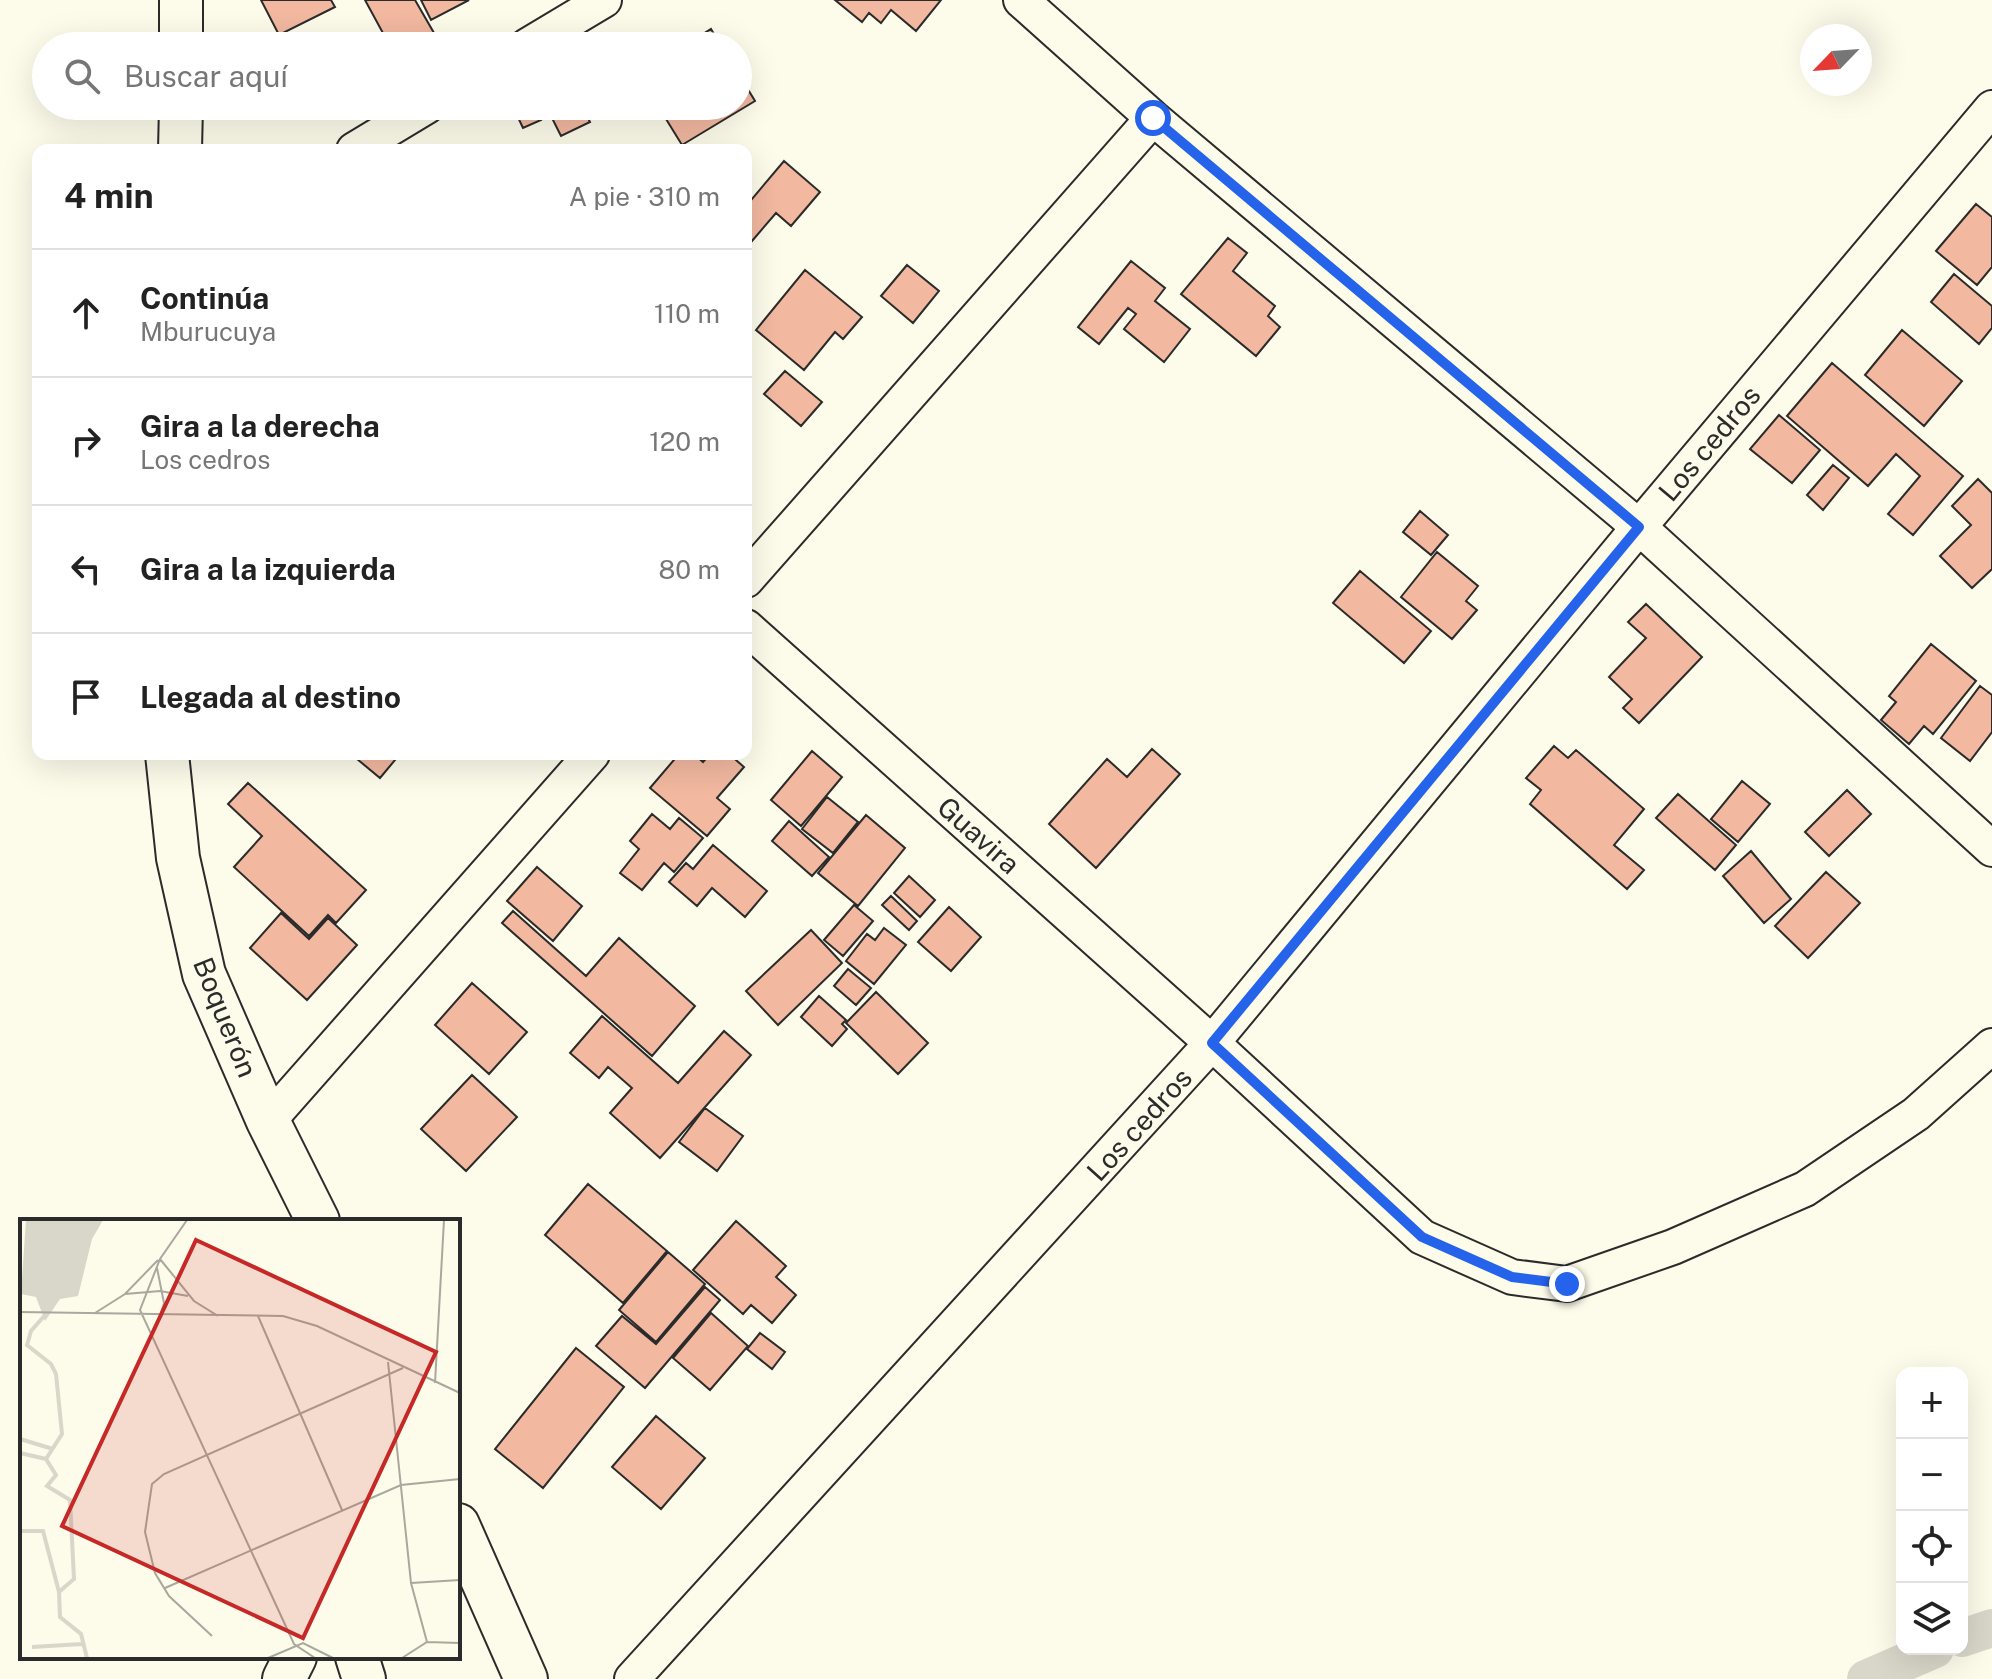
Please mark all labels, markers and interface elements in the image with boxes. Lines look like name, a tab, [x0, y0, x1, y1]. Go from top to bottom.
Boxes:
north arrow	[1800, 24, 1872, 96]
search box	[32, 32, 752, 120]
icon: search	[60, 54, 104, 98]
text: Buscar aquí	[124, 58, 288, 94]
route start	[1135, 100, 1171, 136]
text: 4 min	[64, 176, 154, 216]
text: A pie · 310 m	[569, 181, 720, 212]
text: Continúa	[140, 280, 269, 316]
icon: ahead	[64, 291, 108, 335]
text: 110 m	[654, 298, 720, 329]
text: Mburucuya	[140, 316, 276, 347]
street label: Los cedros	[1651, 379, 1767, 507]
text: Gira a la derecha	[140, 408, 380, 444]
icon: right	[64, 419, 108, 463]
text: 120 m	[649, 426, 720, 457]
text: Los cedros	[140, 444, 270, 475]
icon: left	[64, 547, 108, 591]
text: Gira a la izquierda	[140, 551, 396, 587]
text: 80 m	[659, 554, 720, 585]
icon: arrive	[64, 675, 108, 719]
text: Llegada al destino	[140, 679, 401, 715]
street label: Guavira	[931, 790, 1027, 880]
street label: Boquerón	[187, 952, 265, 1082]
street label: Los cedros	[1080, 1061, 1198, 1187]
inset map	[20, 1219, 460, 1659]
route end	[1549, 1266, 1585, 1302]
map controls	[1896, 1367, 1968, 1655]
button: +	[1896, 1367, 1968, 1439]
button: −	[1896, 1439, 1968, 1511]
button: locate	[1896, 1511, 1968, 1583]
button: layers	[1896, 1583, 1968, 1655]

